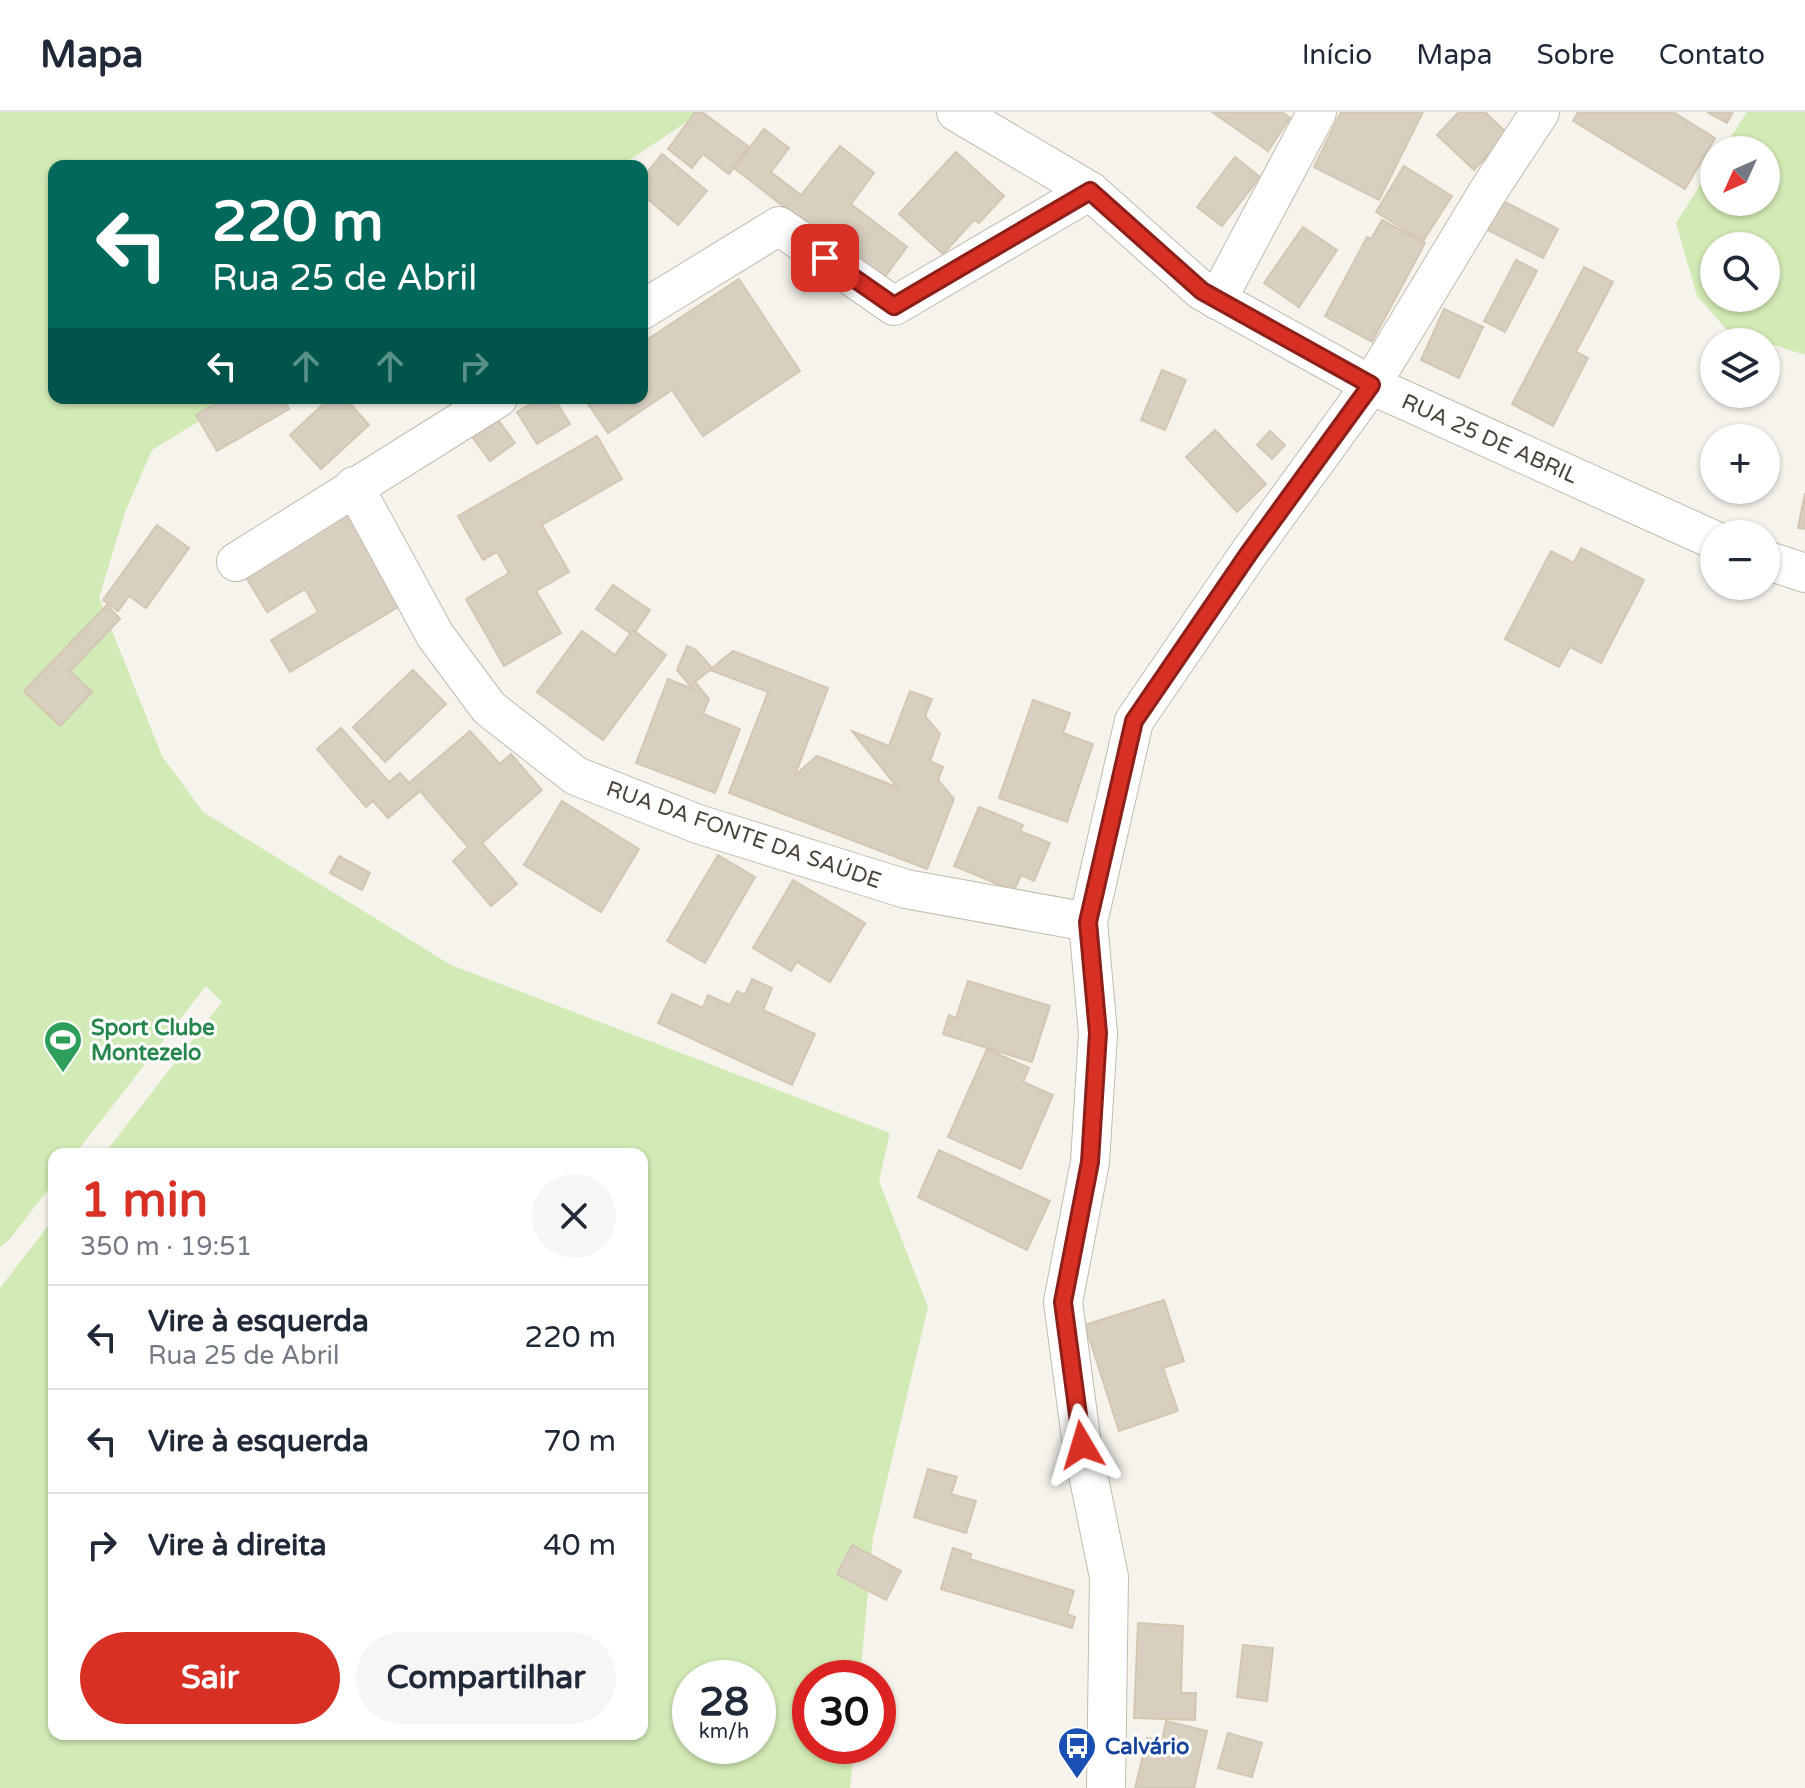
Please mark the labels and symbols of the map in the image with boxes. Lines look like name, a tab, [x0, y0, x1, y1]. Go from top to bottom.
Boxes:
north arrow	[1700, 136, 1780, 216]
pin	[791, 224, 859, 292]
street label: RUA 25 DE ABRIL	[1398, 388, 1582, 490]
street label: RUA DA FONTE DA SAÚDE	[603, 775, 885, 894]
place label: Sport Clube Montezelo	[91, 1015, 215, 1066]
sports icon: Sport Clube Montezelo	[42, 1019, 84, 1074]
position arrow	[1040, 1403, 1124, 1487]
speed limit sign: 30	[792, 1660, 896, 1764]
bus stop icon: Calvário	[1056, 1725, 1098, 1780]
place label: Calvário	[1105, 1734, 1189, 1760]

